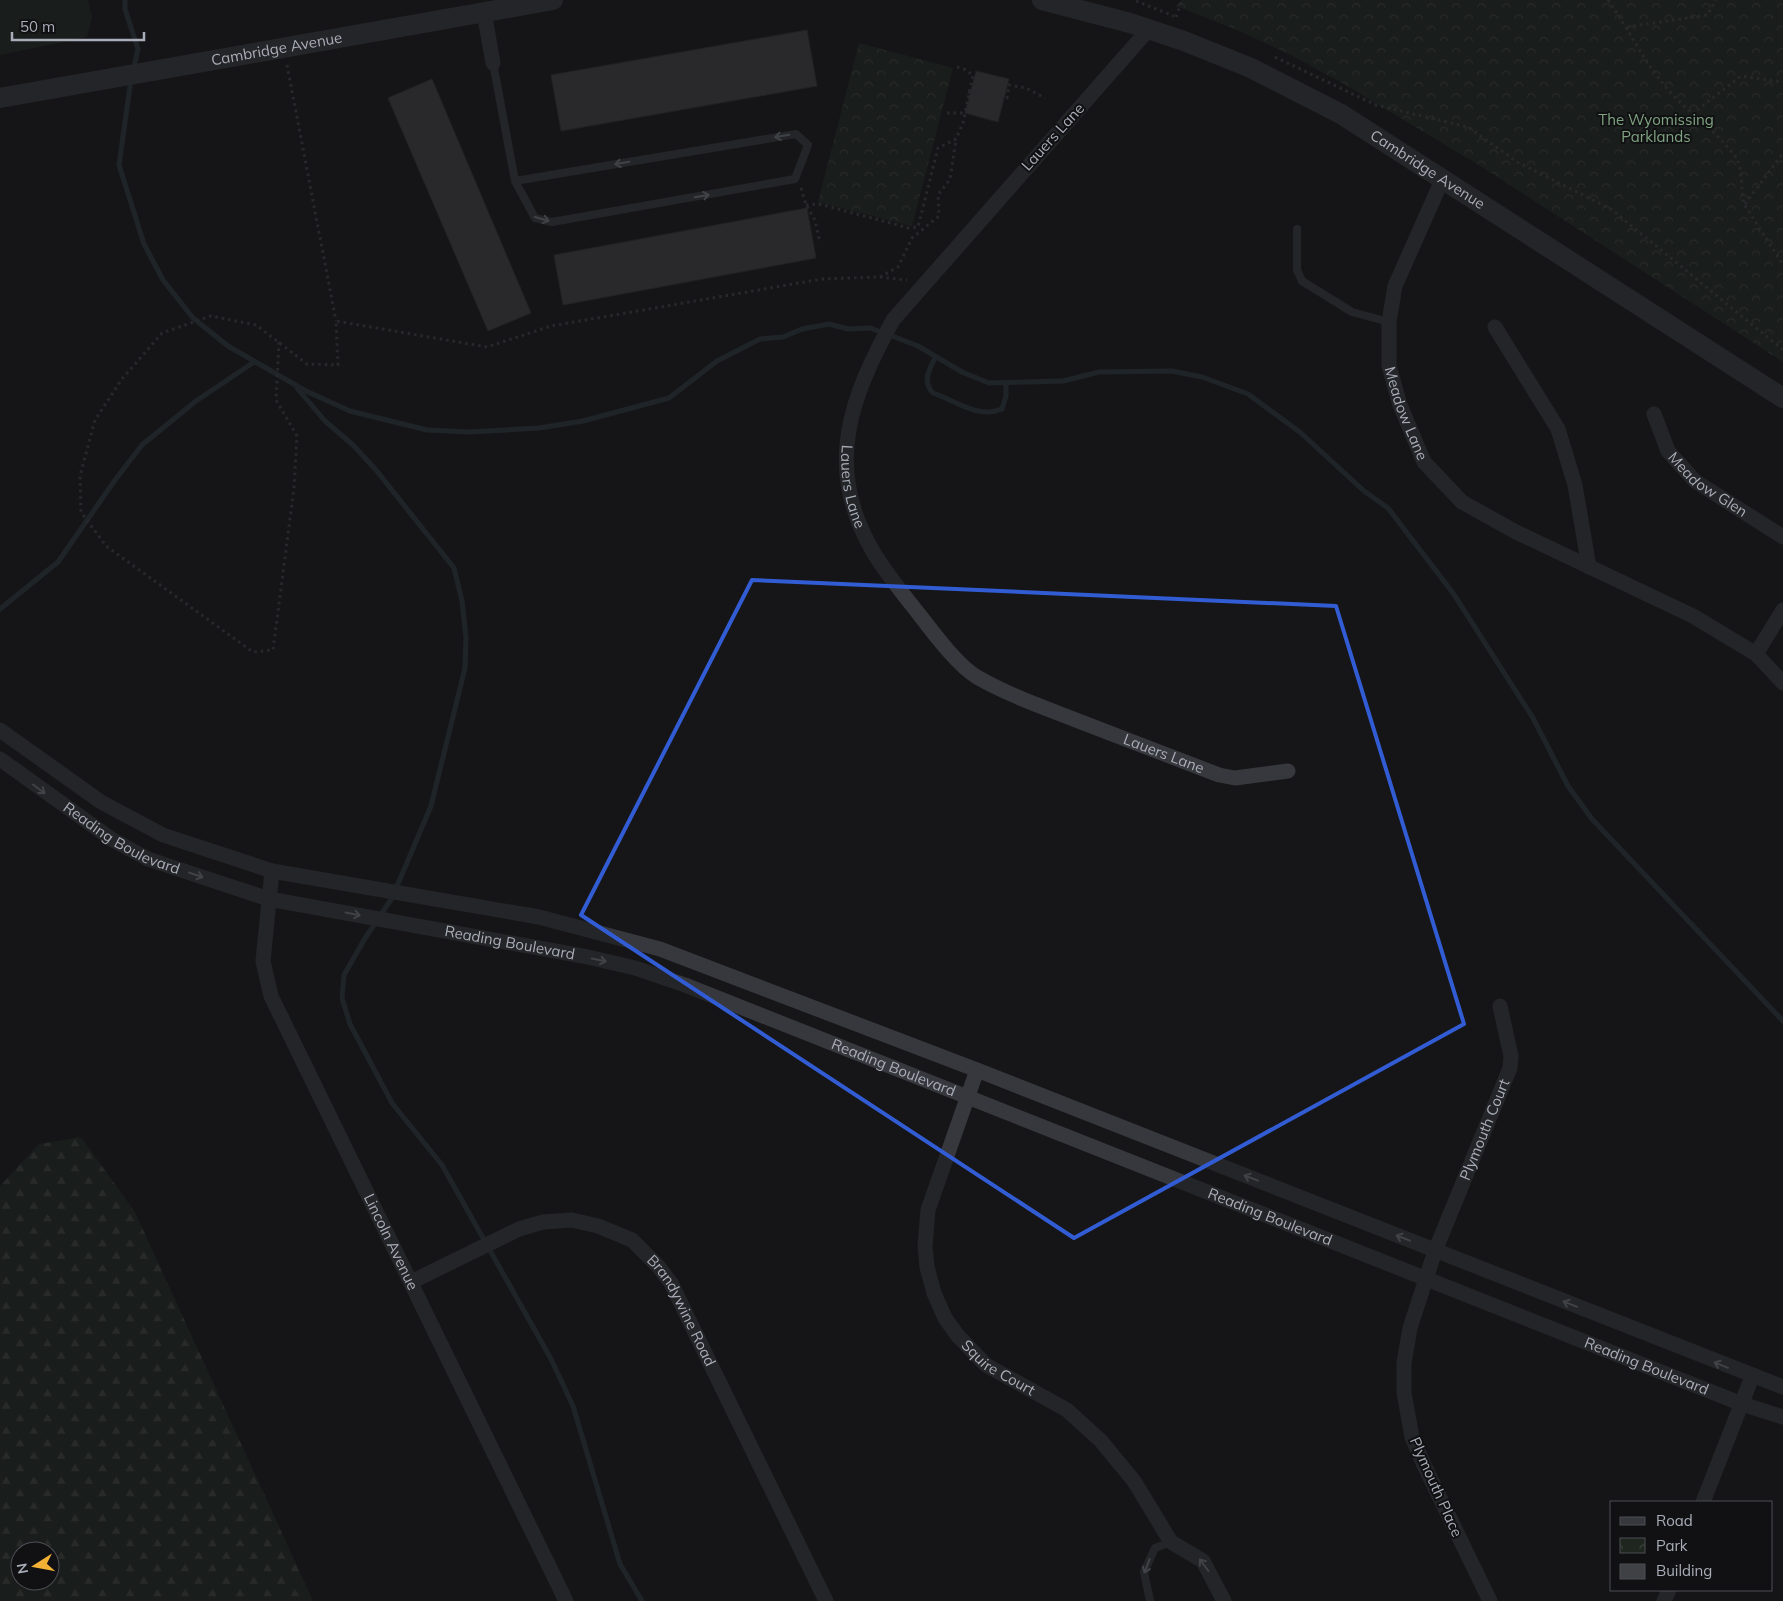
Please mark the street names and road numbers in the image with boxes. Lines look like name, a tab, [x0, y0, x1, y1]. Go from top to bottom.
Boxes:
street label: Cambridge Avenue	[210, 28, 344, 69]
street label: Lauers Lane	[1017, 99, 1088, 175]
street label: Cambridge Avenue	[1367, 125, 1489, 213]
street label: Meadow Lane	[1381, 364, 1432, 463]
street label: Lauers Lane	[837, 444, 870, 531]
street label: Meadow Glen	[1664, 448, 1751, 521]
street label: Lauers Lane	[1121, 729, 1207, 777]
street label: Reading Boulevard	[60, 797, 183, 878]
street label: Reading Boulevard	[443, 921, 577, 963]
street label: Reading Boulevard	[829, 1034, 959, 1100]
street label: Plymouth Court	[1455, 1076, 1514, 1183]
street label: Reading Boulevard	[1205, 1183, 1335, 1250]
street label: Lincoln Avenue	[360, 1190, 423, 1293]
street label: Brandywine Road	[643, 1250, 720, 1369]
street label: Reading Boulevard	[1582, 1333, 1712, 1399]
street label: Squire Court	[958, 1335, 1039, 1399]
street label: Plymouth Place	[1406, 1434, 1467, 1540]

